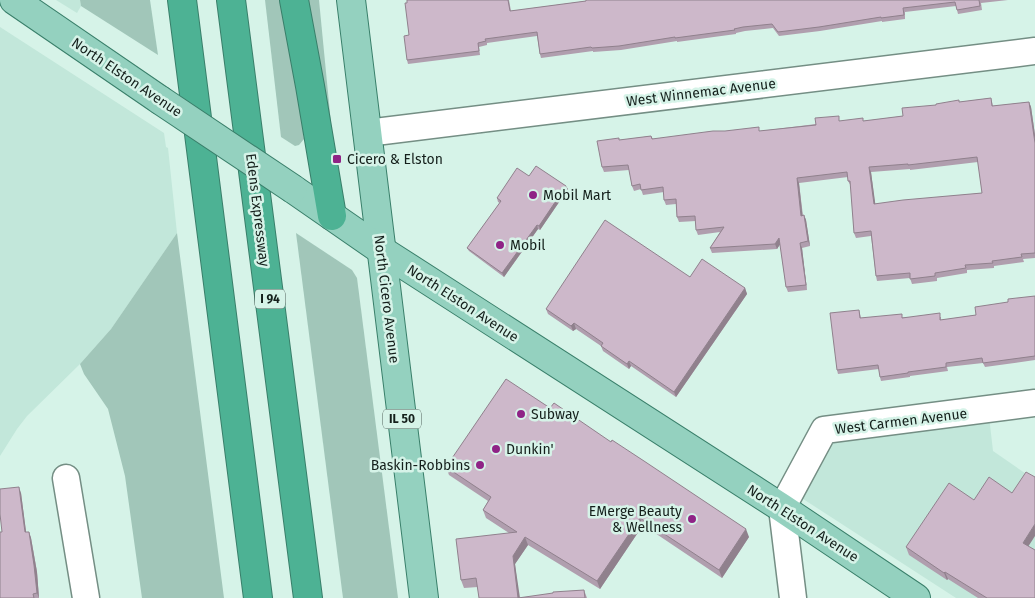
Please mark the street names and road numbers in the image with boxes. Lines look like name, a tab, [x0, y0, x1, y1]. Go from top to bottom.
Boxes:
street label: North Elston Avenue	[68, 34, 185, 121]
street label: West Winnemac Avenue	[625, 75, 777, 110]
street label: Edens Expressway	[242, 153, 273, 268]
street label: North Cicero Avenue	[370, 234, 403, 364]
street label: North Elston Avenue	[404, 261, 522, 346]
road number: I 94	[255, 290, 285, 308]
street label: West Carmen Avenue	[834, 405, 968, 438]
road number: IL 50	[383, 409, 421, 428]
street label: North Elston Avenue	[744, 481, 862, 566]

